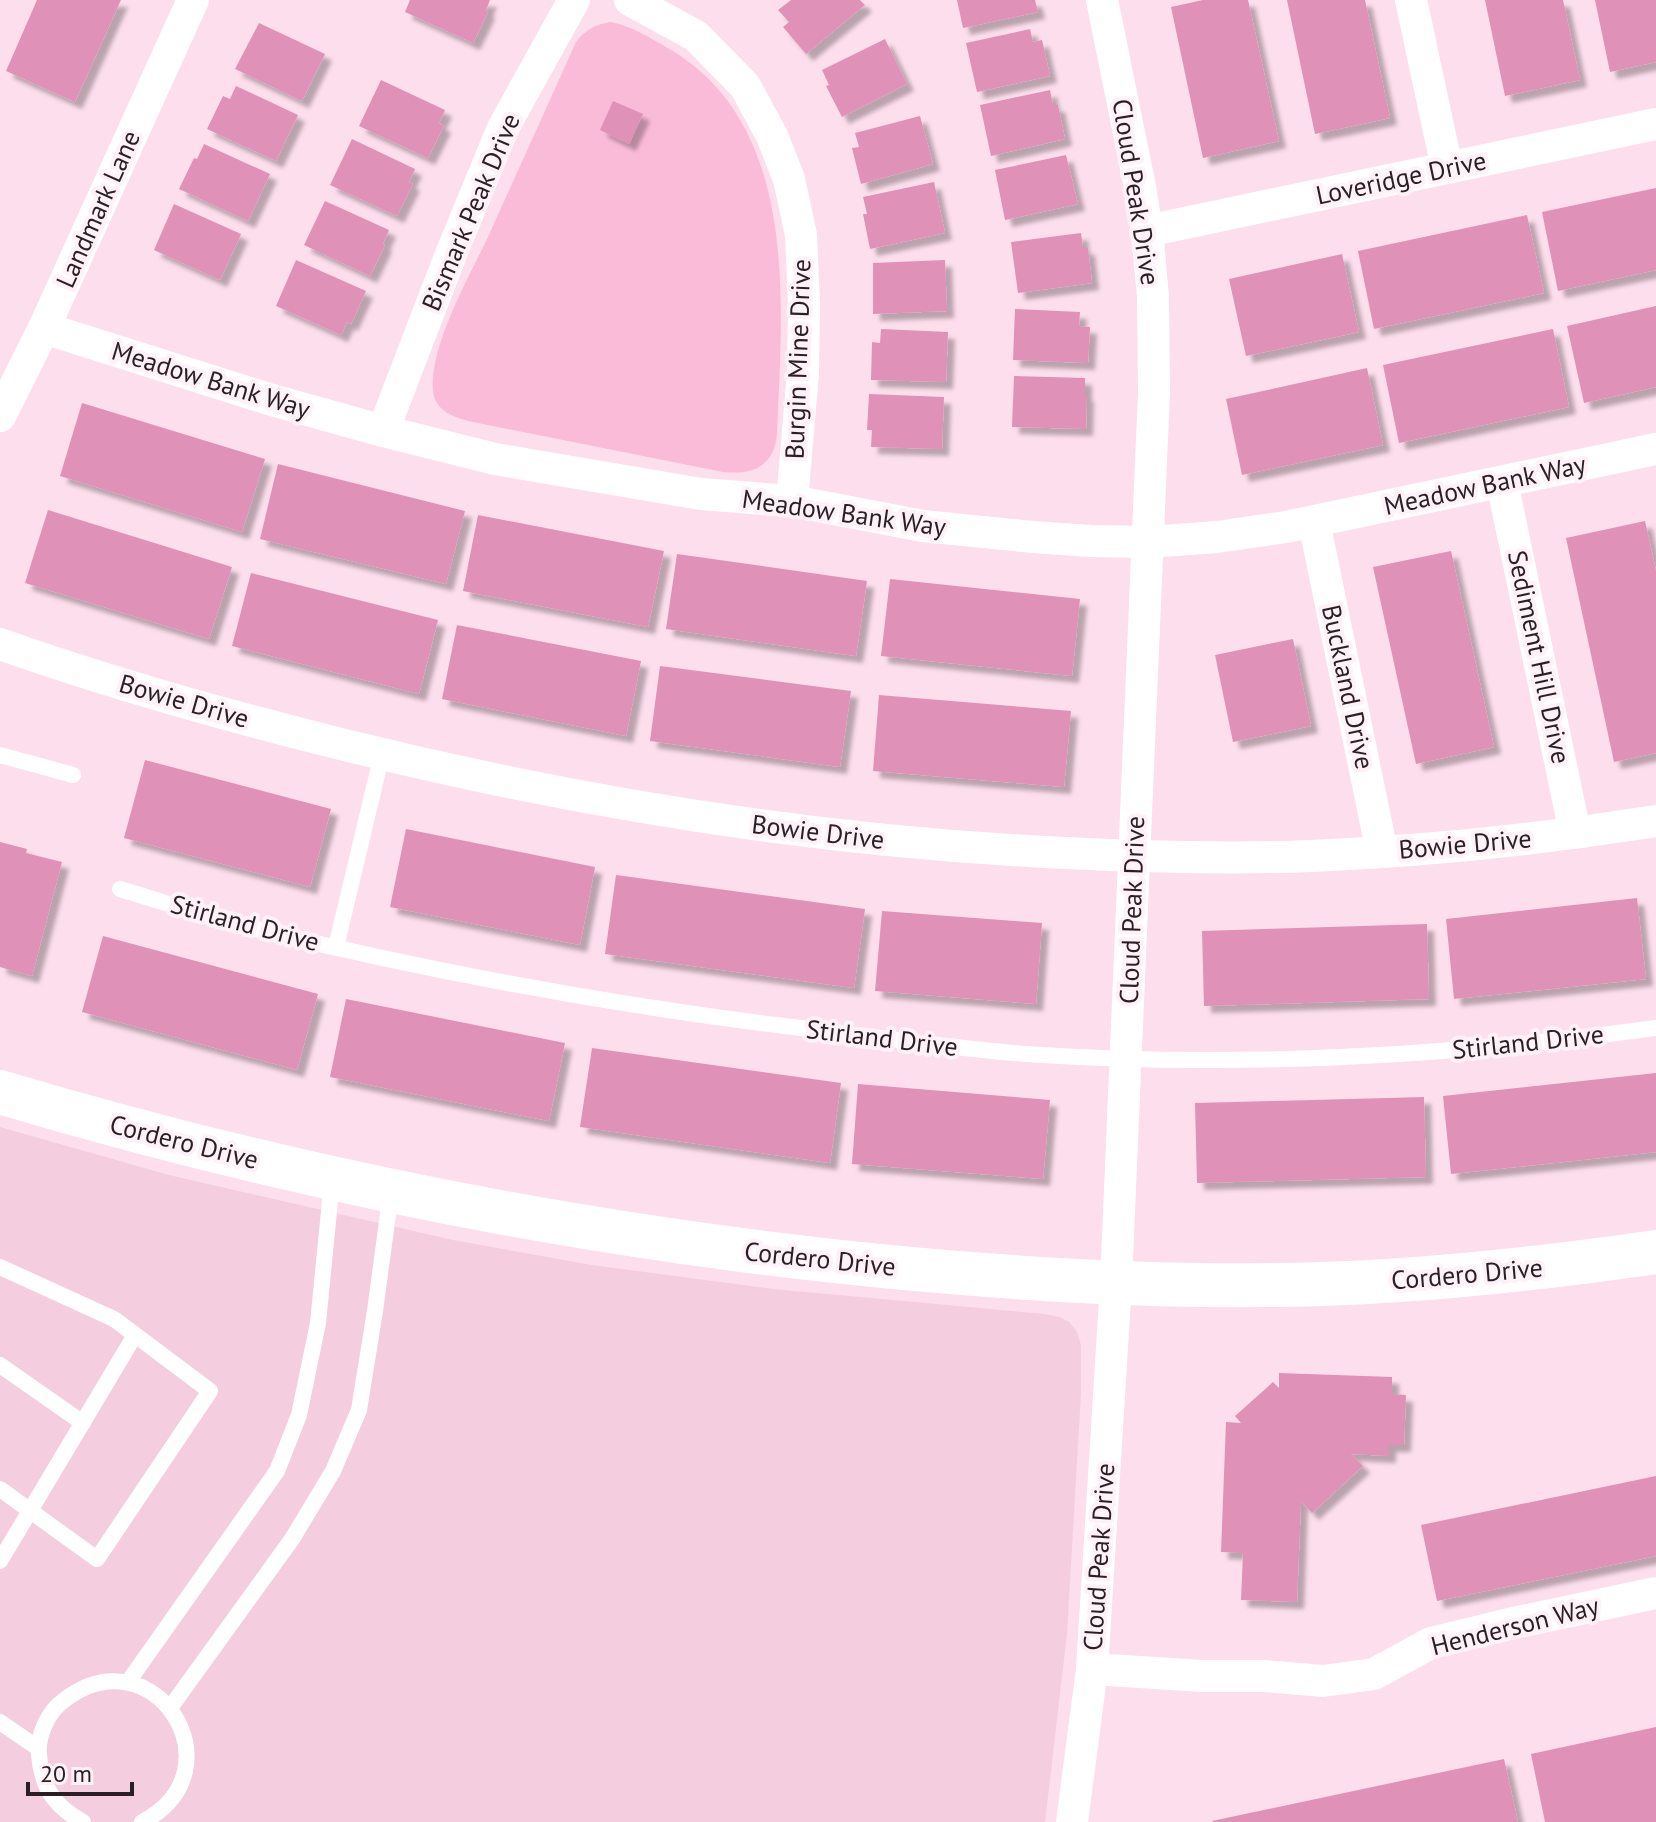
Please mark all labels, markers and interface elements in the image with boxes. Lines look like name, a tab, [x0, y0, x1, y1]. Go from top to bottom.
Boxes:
street label: Cloud Peak Drive	[1105, 97, 1167, 287]
street label: Bismark Peak Drive	[414, 108, 527, 315]
street label: Landmark Lane	[48, 125, 147, 293]
street label: Loveridge Drive	[1313, 143, 1489, 212]
street label: Burgin Mine Drive	[778, 258, 817, 460]
street label: Meadow Bank Way	[108, 334, 314, 425]
street label: Meadow Bank Way	[1381, 447, 1589, 522]
street label: Meadow Bank Way	[740, 482, 948, 543]
street label: Sediment Hill Drive	[1501, 547, 1578, 767]
street label: Buckland Drive	[1315, 602, 1382, 772]
street label: Bowie Drive	[116, 666, 253, 735]
street label: Bowie Drive	[750, 807, 886, 856]
street label: Cloud Peak Drive	[1112, 816, 1151, 1004]
street label: Bowie Drive	[1397, 821, 1533, 866]
street label: Stirland Drive	[167, 887, 323, 958]
street label: Stirland Drive	[804, 1012, 960, 1063]
street label: Stirland Drive	[1450, 1017, 1605, 1066]
street label: Cordero Drive	[106, 1107, 262, 1176]
street label: Cordero Drive	[743, 1234, 897, 1283]
street label: Cordero Drive	[1390, 1250, 1544, 1297]
street label: Cloud Peak Drive	[1075, 1462, 1122, 1652]
street label: Henderson Way	[1427, 1589, 1602, 1662]
scale bar	[28, 1746, 132, 1796]
text: 20 m	[40, 1758, 92, 1789]

